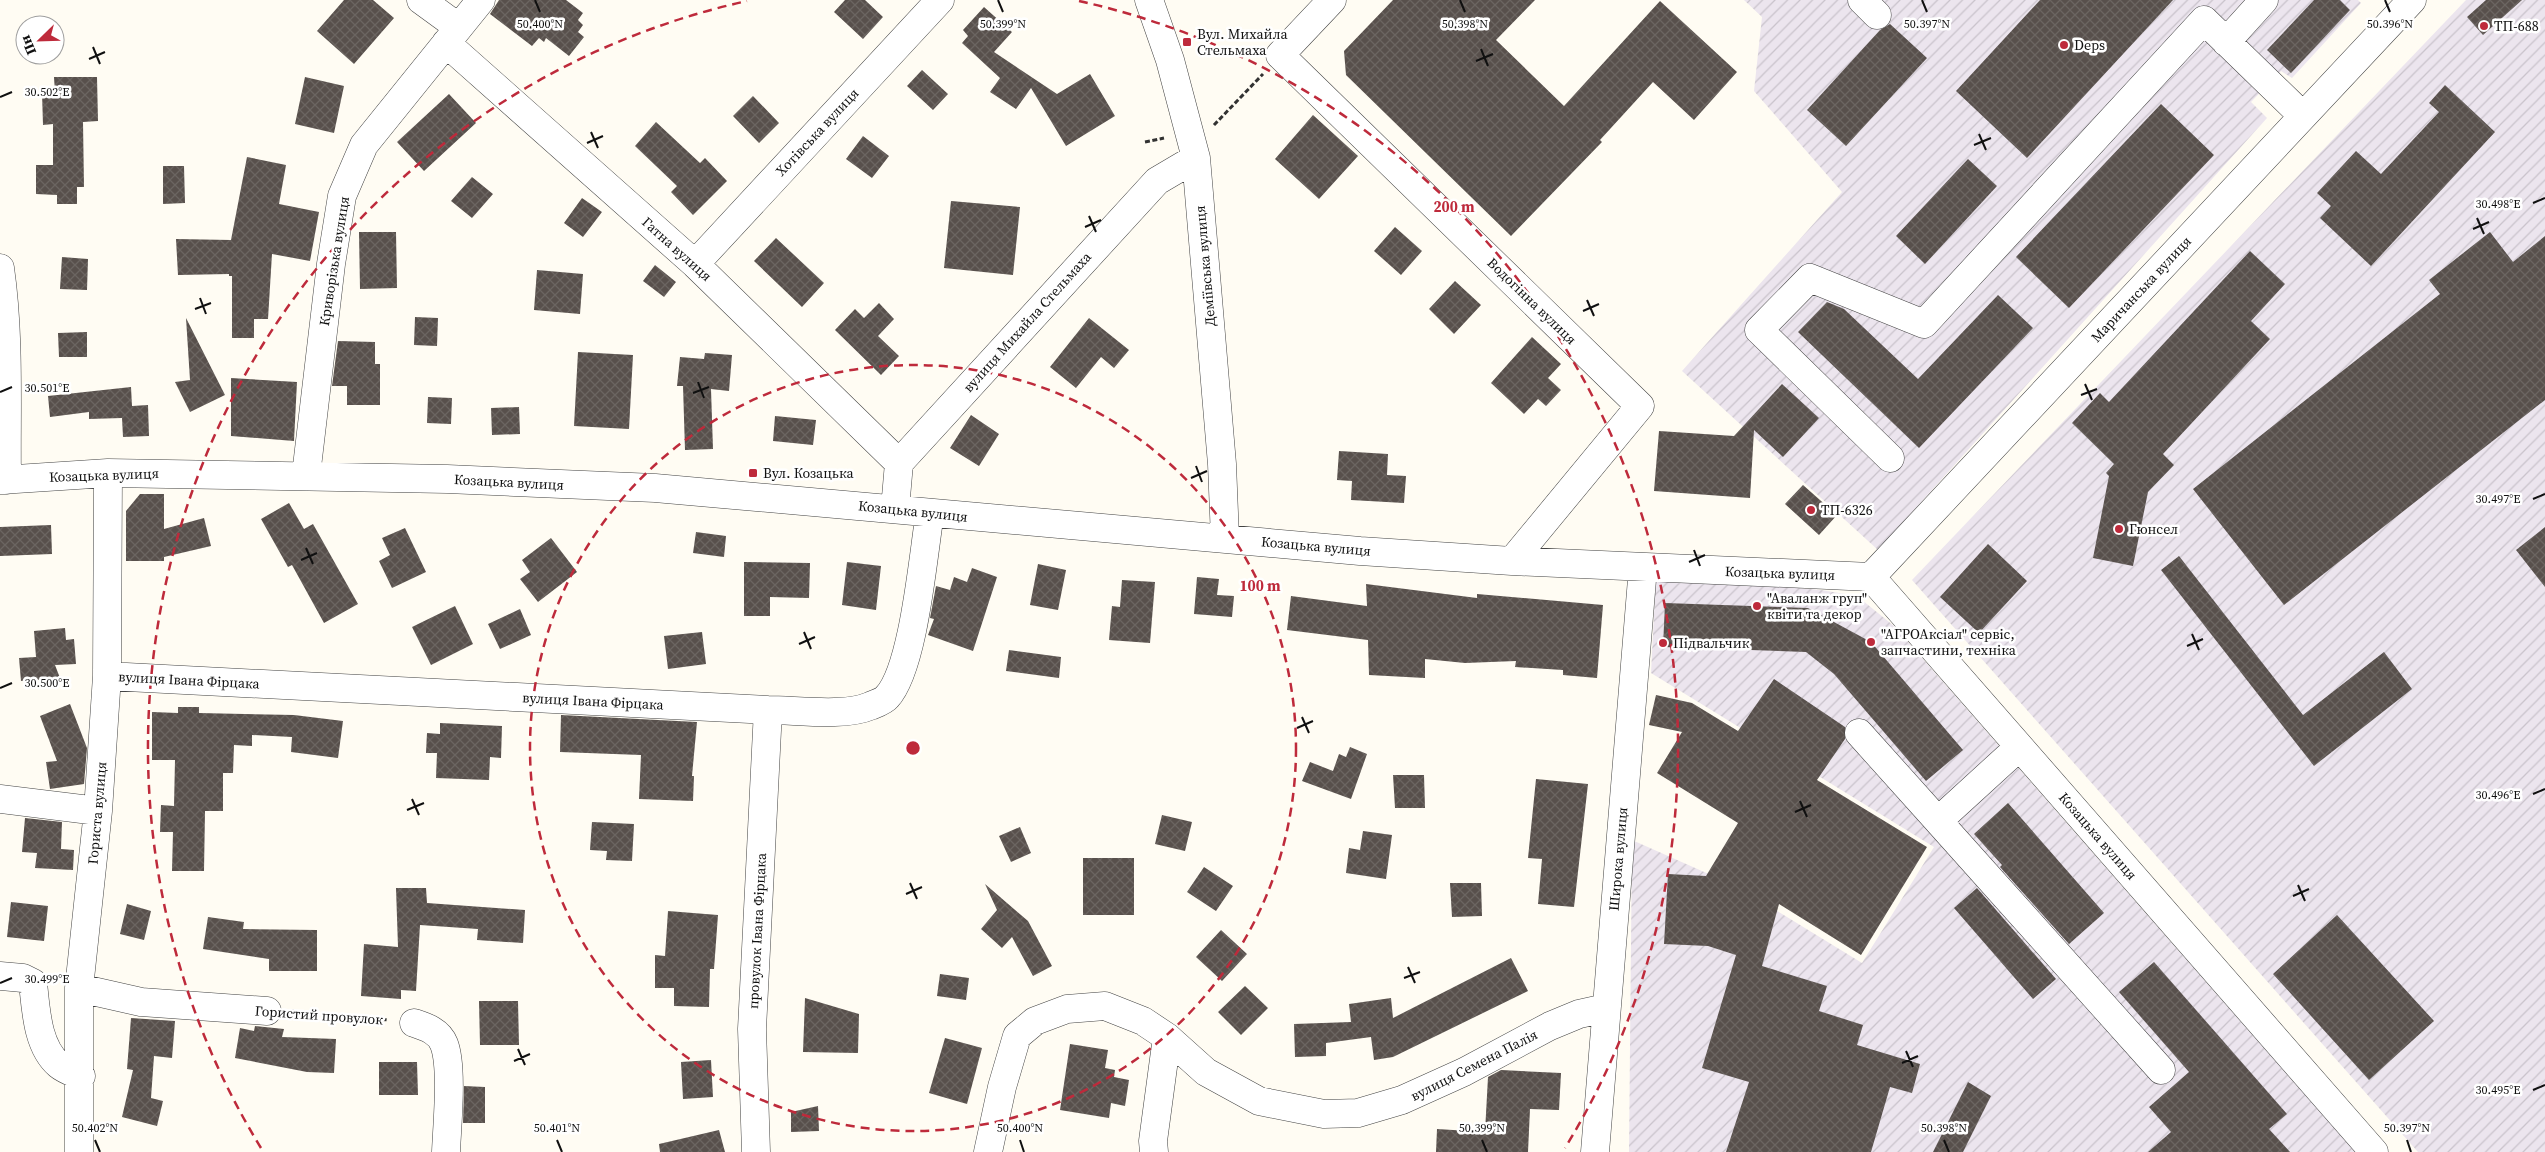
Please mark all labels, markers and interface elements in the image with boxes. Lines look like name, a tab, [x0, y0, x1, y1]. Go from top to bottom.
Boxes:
north arrow	[15, 15, 65, 65]
text: 50.400°N	[517, 16, 563, 32]
text: 50.399°N	[980, 16, 1026, 32]
text: 50.398°N	[1442, 16, 1488, 32]
text: 50.397°N	[1904, 16, 1950, 32]
text: 50.396°N	[2367, 16, 2413, 32]
place label: ТП-688	[2494, 16, 2539, 36]
marker: ТП-688	[2478, 20, 2490, 32]
place label: Вул. Михайла Стельмаха	[1197, 24, 1289, 60]
text: Пн	[15, 32, 41, 58]
place label: Deps	[2074, 35, 2105, 55]
marker: Вул. Михайла Стельмаха	[1181, 36, 1193, 48]
marker: Deps	[2058, 39, 2070, 51]
text: 30.502°E	[25, 84, 69, 100]
street label: Хотівська вулиця	[771, 84, 863, 180]
street label: Криворізька вулиця	[314, 195, 354, 327]
text: 200 m	[1433, 196, 1475, 217]
text: 30.498°E	[2476, 196, 2520, 212]
street label: Деміївська вулиця	[1190, 205, 1220, 327]
street label: Гатна вулиця	[638, 212, 716, 286]
street label: Маричанська вулиця	[2086, 231, 2196, 347]
street label: вулиця Михайла Стельмаха	[958, 247, 1096, 397]
street label: Водогінна вулиця	[1483, 253, 1581, 349]
text: 30.501°E	[25, 380, 69, 396]
street label: Козацька вулиця	[49, 463, 159, 487]
place label: Вул. Козацька	[763, 463, 854, 483]
marker: Вул. Козацька	[747, 467, 759, 479]
street label: Козацька вулиця	[453, 469, 565, 495]
text: 30.497°E	[2476, 491, 2520, 507]
street label: Козацька вулиця	[857, 495, 969, 527]
place label: ТП-6326	[1821, 500, 1873, 520]
marker: ТП-6326	[1805, 504, 1817, 516]
place label: Гюнсел	[2129, 519, 2178, 539]
marker: Гюнсел	[2113, 523, 2125, 535]
street label: Козацька вулиця	[1260, 531, 1372, 561]
street label: Козацька вулиця	[1725, 561, 1835, 585]
text: 100 m	[1239, 575, 1281, 596]
place label: "Аваланж груп" квіти та декор	[1767, 588, 1867, 624]
marker: "Аваланж груп" квіти та декор	[1751, 600, 1763, 612]
place label: "АГРОАксіал" сервіс, запчастини, техніка	[1881, 624, 2017, 660]
place label: Підвальчик	[1673, 633, 1750, 653]
marker: "АГРОАксіал" сервіс, запчастини, техніка	[1865, 636, 1877, 648]
marker: Підвальчик	[1657, 637, 1669, 649]
street label: вулиця Івана Фірцака	[118, 666, 261, 694]
text: 30.500°E	[25, 675, 69, 691]
street label: вулиця Івана Фірцака	[522, 687, 665, 715]
centre of rings	[904, 739, 922, 757]
street label: Гориста вулиця	[83, 761, 111, 865]
text: 30.496°E	[2476, 787, 2520, 803]
street label: Козацька вулиця	[2054, 788, 2142, 884]
street label: Широка вулиця	[1603, 806, 1633, 912]
street label: провулок Івана Фірцака	[743, 852, 771, 1010]
text: 30.499°E	[25, 971, 69, 987]
street label: Гористий провулок	[254, 1001, 384, 1029]
street label: вулиця Семена Палія	[1407, 1024, 1541, 1106]
text: 30.495°E	[2476, 1082, 2520, 1098]
text: 50.402°N	[72, 1120, 118, 1136]
text: 50.401°N	[534, 1120, 580, 1136]
text: 50.400°N	[997, 1120, 1043, 1136]
text: 50.399°N	[1459, 1120, 1505, 1136]
text: 50.398°N	[1921, 1120, 1967, 1136]
text: 50.397°N	[2384, 1120, 2430, 1136]

